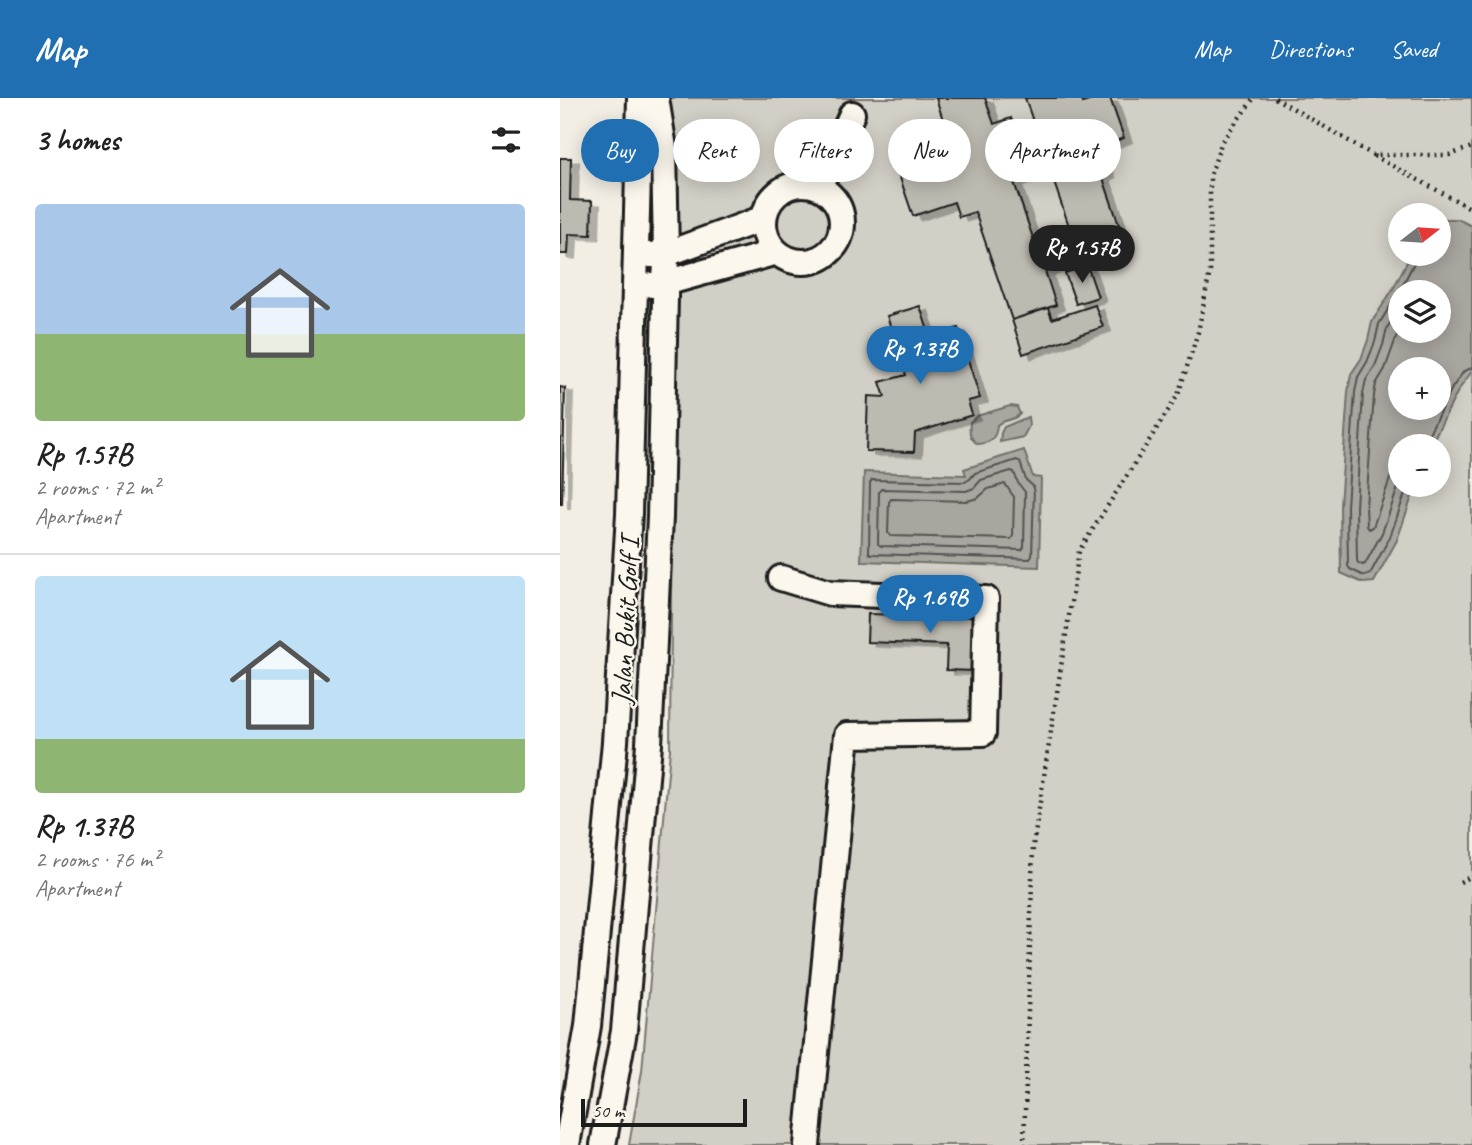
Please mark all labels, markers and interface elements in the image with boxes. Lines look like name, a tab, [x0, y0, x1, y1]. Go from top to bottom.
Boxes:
text: Map	[35, 28, 86, 70]
text: Map	[1194, 34, 1231, 64]
text: Directions	[1269, 34, 1352, 64]
text: Saved	[1390, 34, 1437, 64]
chip: Buy	[581, 119, 659, 182]
chip: Rent	[673, 119, 760, 182]
chip: Filters	[774, 119, 874, 182]
chip: New	[888, 119, 971, 182]
chip: Apartment	[985, 119, 1121, 182]
text: 3 homes	[35, 121, 120, 159]
icon: filters	[487, 121, 525, 159]
north arrow	[1388, 203, 1451, 266]
map controls	[1388, 203, 1451, 497]
pin: Rp 1.57B	[1010, 226, 1154, 285]
text: Rp 1.57B	[1045, 233, 1119, 262]
icon: home	[217, 250, 343, 376]
button: layers	[1388, 280, 1451, 343]
pin: Rp 1.37B	[848, 327, 992, 386]
text: Rp 1.37B	[883, 334, 957, 363]
button: +	[1388, 357, 1451, 420]
button: −	[1388, 434, 1451, 497]
text: Rp 1.57B	[35, 435, 132, 473]
text: 2 rooms · 72 m²	[35, 473, 159, 502]
text: Apartment	[35, 502, 120, 531]
street label: Jalan Bukit Golf I	[603, 531, 647, 707]
pin: Rp 1.69B	[858, 575, 1002, 635]
text: Rp 1.69B	[892, 583, 968, 612]
icon: home	[217, 622, 343, 748]
text: Rp 1.37B	[35, 807, 133, 845]
text: 2 rooms · 76 m²	[35, 845, 159, 874]
text: Apartment	[35, 874, 120, 903]
scale bar	[581, 1096, 747, 1128]
text: 50 m	[592, 1099, 624, 1123]

